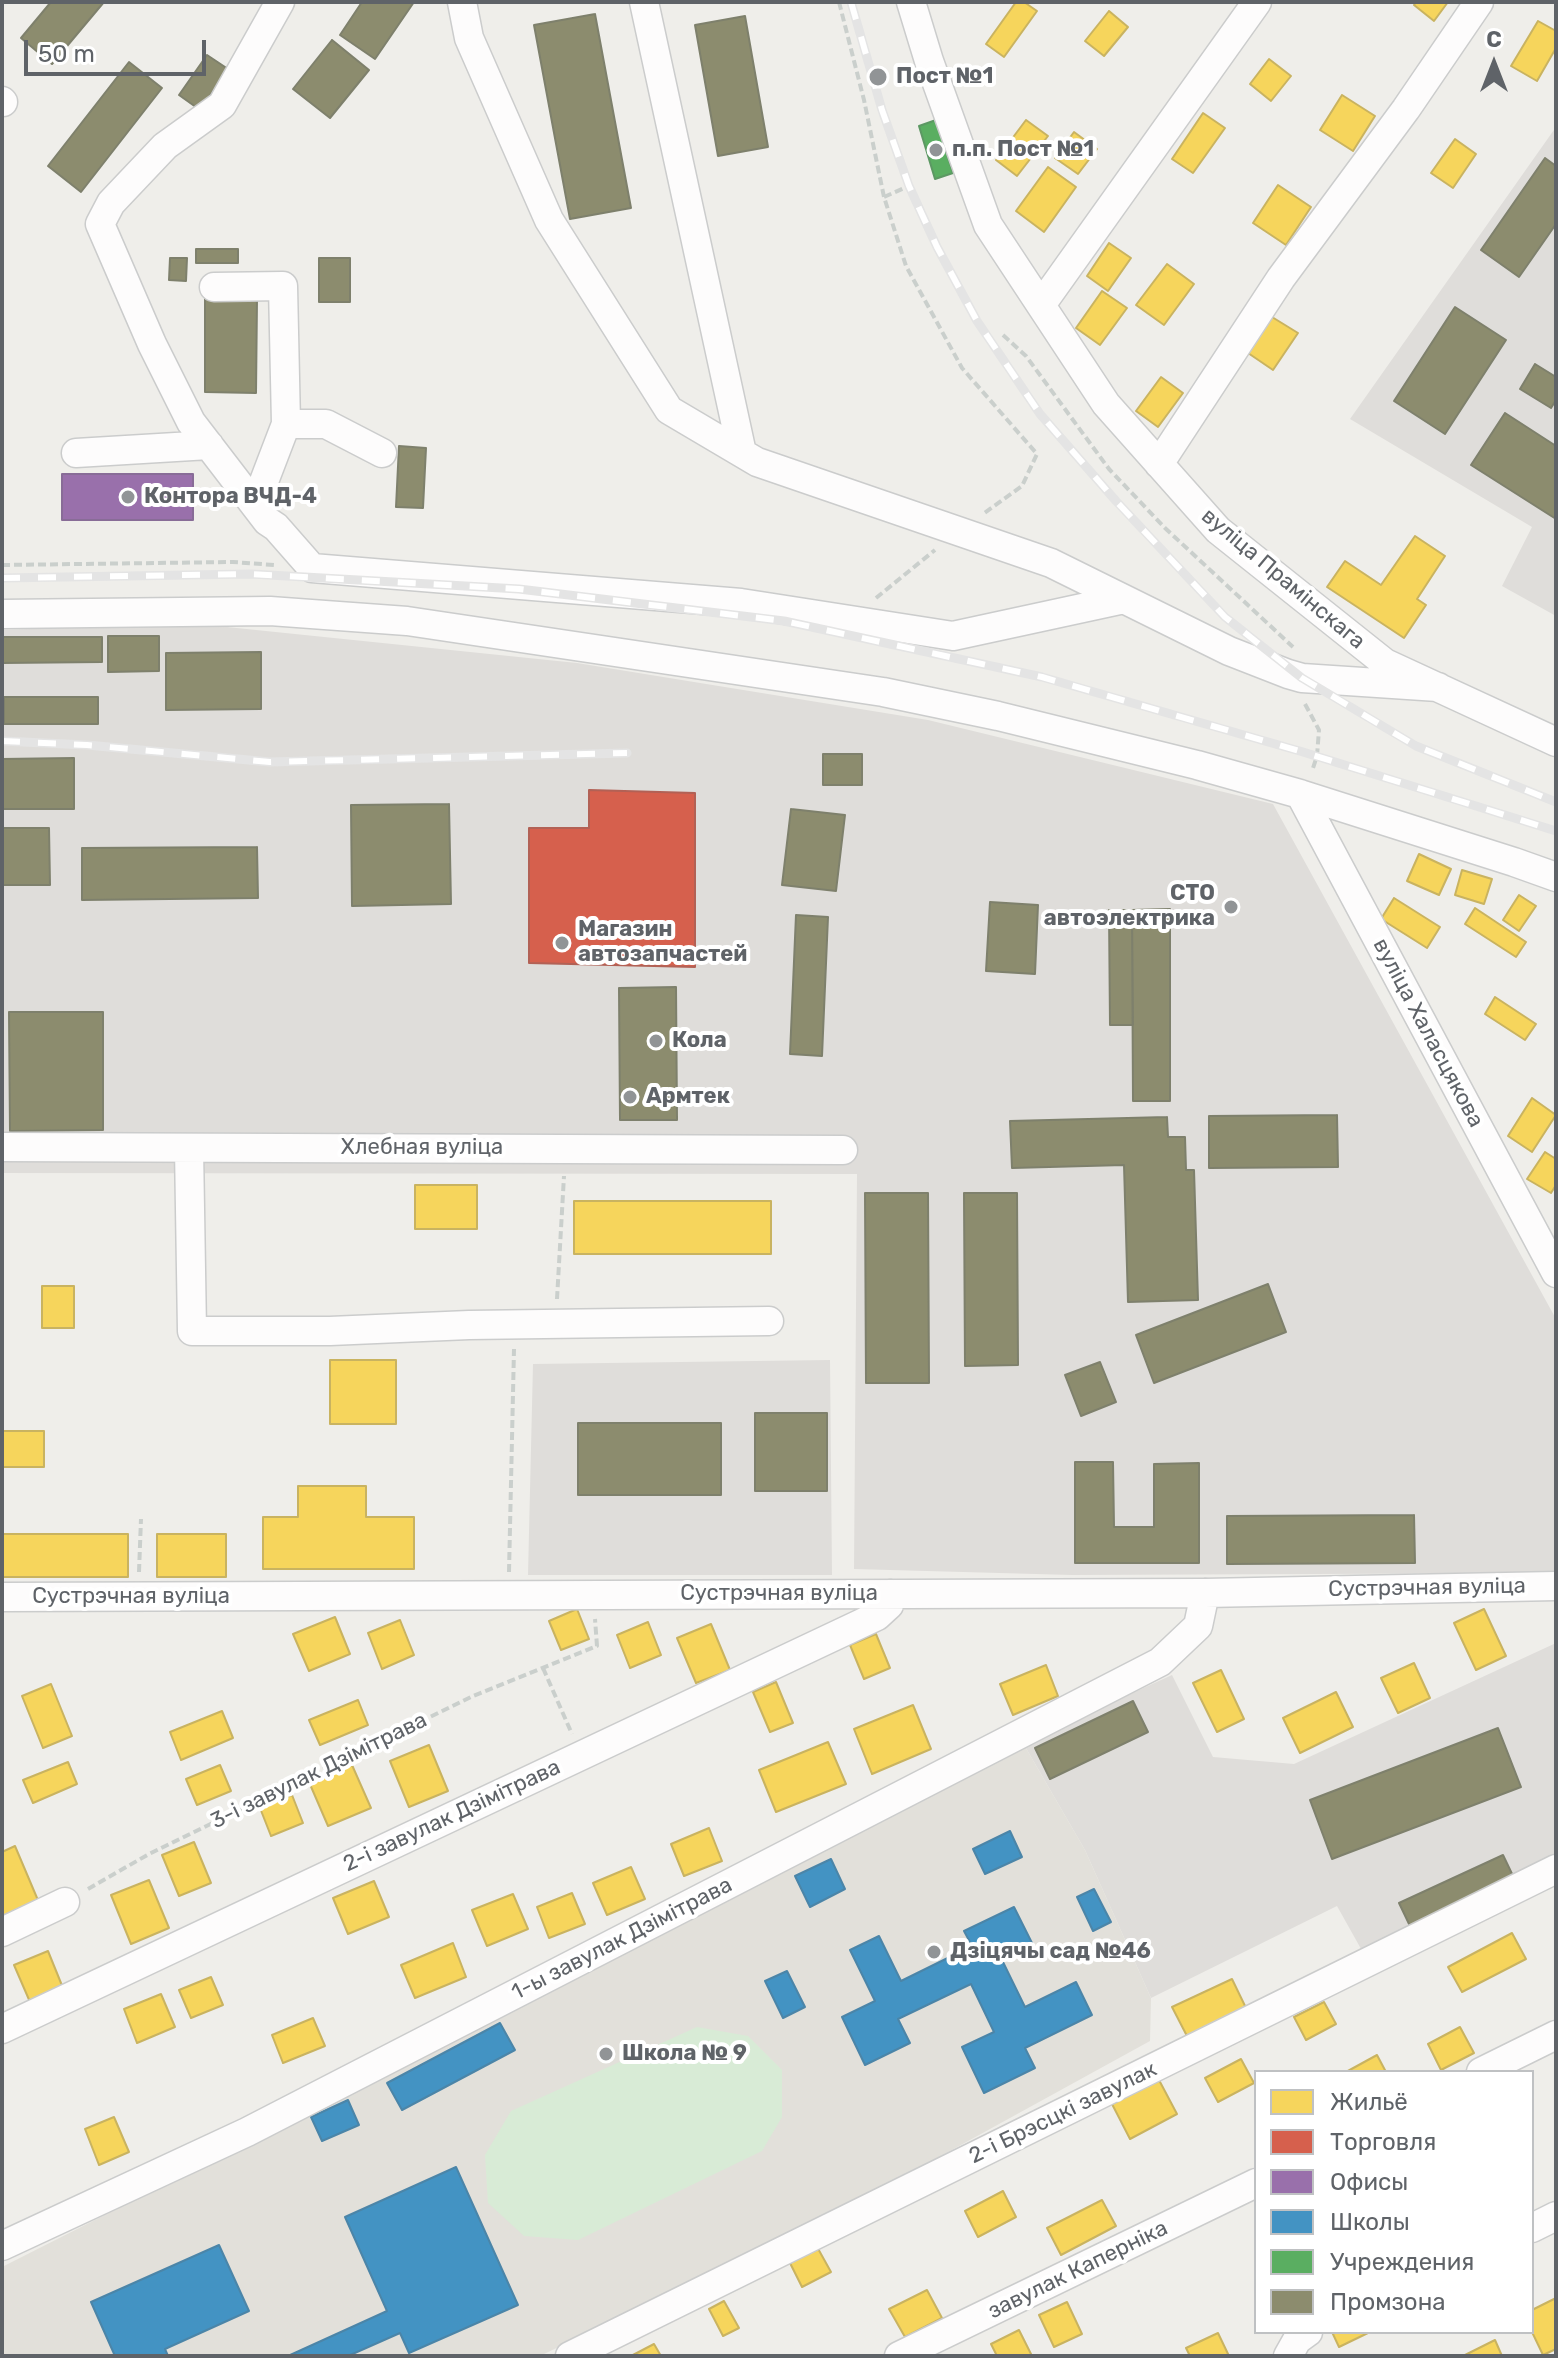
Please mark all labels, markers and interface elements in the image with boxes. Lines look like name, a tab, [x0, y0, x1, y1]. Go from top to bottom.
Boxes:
scale bar	[28, 24, 210, 74]
north arrow	[1454, 24, 1534, 104]
text: С	[1486, 26, 1502, 53]
text: 50 m	[38, 40, 95, 68]
place label: Пост №1	[896, 64, 993, 90]
marker: Пост №1	[867, 66, 889, 88]
place label: п.п. Пост №1	[952, 137, 1094, 163]
marker: п.п. Пост №1	[927, 141, 945, 159]
place label: Контора ВЧД-4	[144, 484, 317, 510]
marker: Контора ВЧД-4	[119, 488, 137, 506]
street label: вуліца Прамінскага	[1196, 503, 1370, 655]
place label: СТО автоэлектрика	[1044, 881, 1215, 932]
marker: СТО автоэлектрика	[1222, 898, 1240, 916]
place label: Магазин автозапчастей	[578, 917, 747, 968]
marker: Магазин автозапчастей	[553, 934, 571, 952]
street label: вуліца Халасцякова	[1367, 934, 1489, 1132]
place label: Кола	[672, 1028, 727, 1054]
marker: Кола	[647, 1032, 665, 1050]
place label: Армтек	[646, 1084, 730, 1110]
marker: Армтек	[621, 1088, 639, 1106]
street label: Хлебная вуліца	[341, 1135, 503, 1161]
street label: Сустрэчная вуліца	[1328, 1573, 1526, 1603]
street label: Сустрэчная вуліца	[680, 1581, 878, 1607]
street label: Сустрэчная вуліца	[32, 1584, 230, 1610]
street label: 3-і завулак Дзімітрава	[207, 1707, 431, 1835]
street label: 2-і завулак Дзімітрава	[339, 1754, 565, 1878]
street label: 1-ы завулак Дзімітрава	[507, 1872, 737, 2006]
place label: Дзіцячы сад №46	[950, 1939, 1151, 1965]
marker: Дзіцячы сад №46	[925, 1943, 943, 1961]
place label: Школа № 9	[622, 2041, 747, 2067]
marker: Школа № 9	[597, 2045, 615, 2063]
street label: 2-і Брэсцкі завулак	[965, 2056, 1161, 2170]
legend	[1254, 2070, 1534, 2334]
text: Жильё	[1330, 2088, 1408, 2116]
text: Торговля	[1330, 2128, 1436, 2156]
text: Офисы	[1330, 2168, 1408, 2196]
text: Школы	[1330, 2208, 1410, 2236]
street label: завулак Каперніка	[984, 2215, 1172, 2325]
text: Учреждения	[1330, 2248, 1474, 2276]
text: Промзона	[1330, 2288, 1446, 2316]

